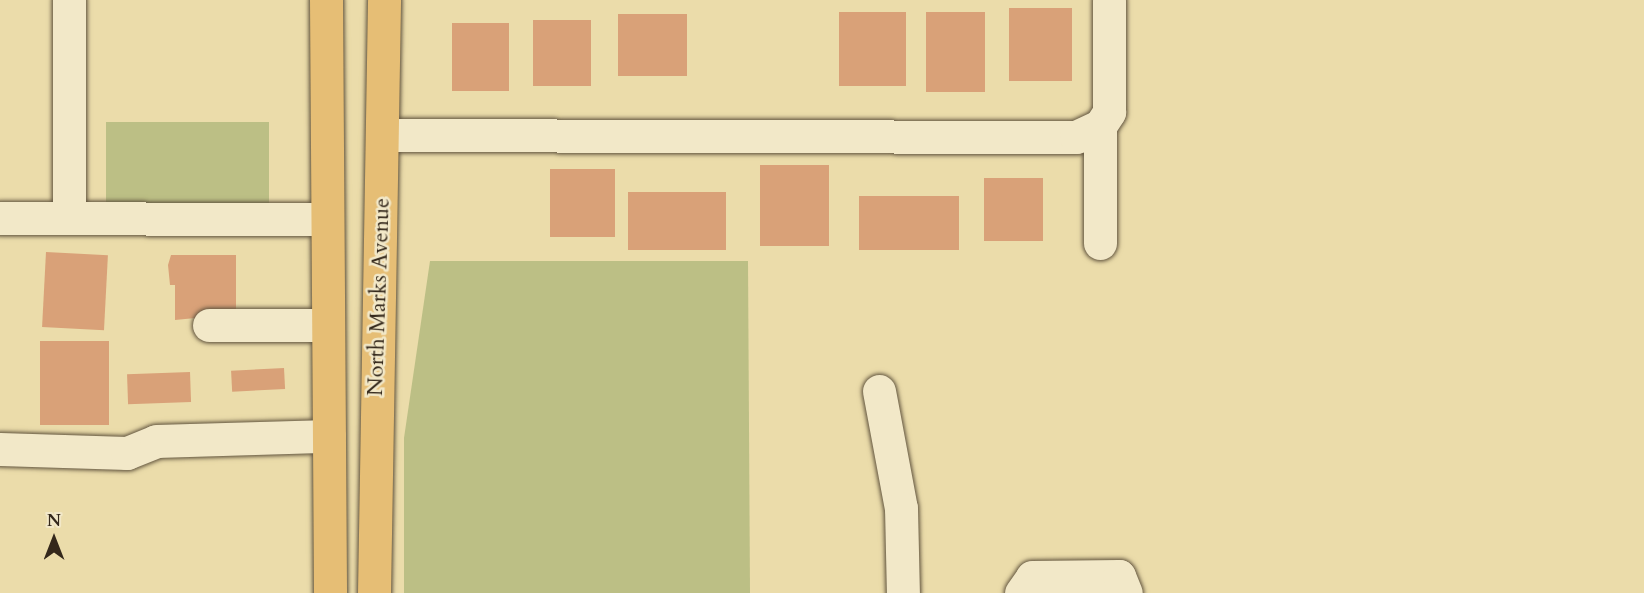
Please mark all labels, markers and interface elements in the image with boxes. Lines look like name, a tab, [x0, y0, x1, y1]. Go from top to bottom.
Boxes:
street label: North Marks Avenue	[362, 197, 396, 397]
north arrow	[24, 509, 84, 569]
text: N	[47, 510, 61, 532]

